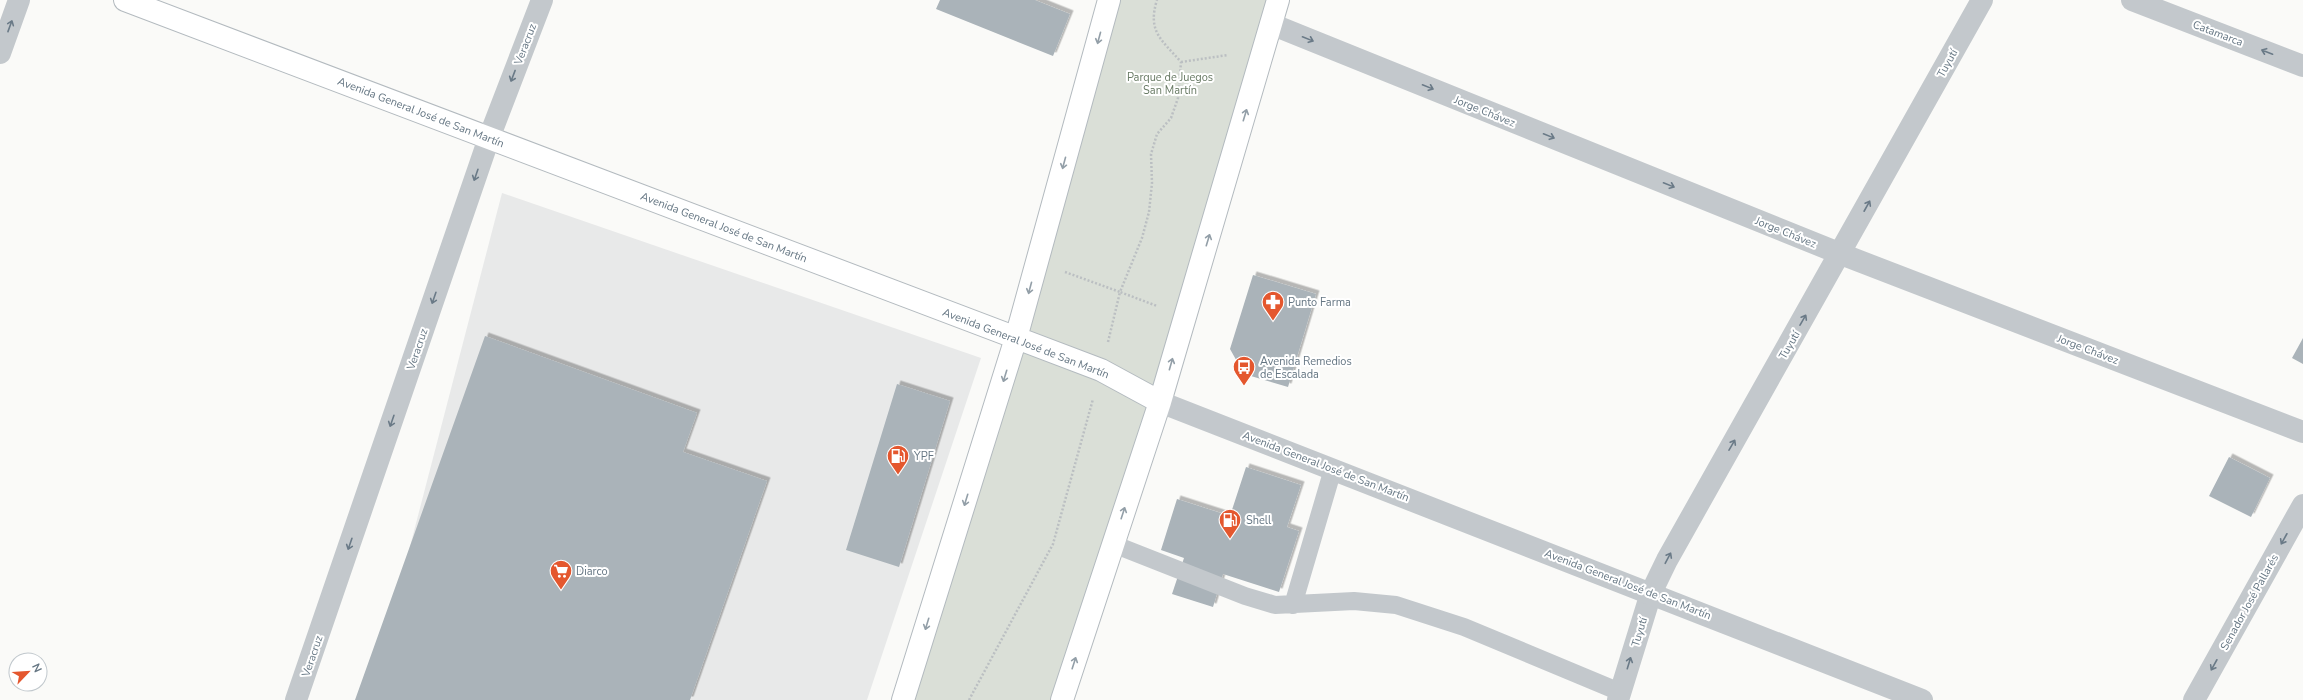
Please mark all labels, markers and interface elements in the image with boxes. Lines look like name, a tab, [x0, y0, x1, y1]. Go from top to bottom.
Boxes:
street label: Catamarca	[2191, 17, 2245, 50]
one-way arrow	[6, 21, 14, 33]
street label: Veracruz	[510, 22, 540, 68]
one-way arrow	[1095, 31, 1102, 44]
one-way arrow	[1301, 35, 1313, 43]
street label: Tuyutí	[1934, 45, 1962, 80]
one-way arrow	[2261, 47, 2273, 55]
one-way arrow	[508, 69, 516, 81]
park label: Parque de Juegos San Martín	[1127, 70, 1213, 98]
street label: Avenida General José de San Martín	[335, 74, 506, 151]
one-way arrow	[1422, 84, 1434, 92]
street label: Jorge Chávez	[1451, 92, 1518, 131]
one-way arrow	[1242, 109, 1249, 122]
one-way arrow	[1542, 133, 1554, 140]
one-way arrow	[1060, 156, 1067, 169]
one-way arrow	[472, 169, 480, 181]
one-way arrow	[1663, 181, 1675, 189]
street label: Avenida General José de San Martín	[638, 189, 809, 266]
one-way arrow	[1864, 200, 1871, 212]
street label: Jorge Chávez	[1752, 213, 1819, 252]
one-way arrow	[1205, 233, 1212, 246]
one-way arrow	[1026, 282, 1033, 295]
pharmacy icon: Punto Farma	[1260, 289, 1286, 322]
one-way arrow	[430, 292, 437, 305]
place label: Punto Farma	[1288, 295, 1351, 310]
street label: Avenida General José de San Martín	[940, 305, 1111, 382]
one-way arrow	[1800, 314, 1808, 326]
street label: Veracruz	[403, 326, 432, 373]
street label: Tuyutí	[1775, 327, 1804, 362]
street label: Jorge Chávez	[2054, 331, 2121, 368]
bus stop icon: Avenida Remedios de Escalada	[1231, 354, 1257, 387]
place label: Avenida Remedios de Escalada	[1260, 354, 1352, 382]
one-way arrow	[1168, 358, 1175, 371]
one-way arrow	[1001, 369, 1008, 382]
one-way arrow	[388, 415, 395, 428]
street label: Avenida General José de San Martín	[1240, 428, 1411, 505]
one-way arrow	[1729, 439, 1737, 451]
fuel station icon: YPF	[885, 443, 911, 476]
place label: YPF	[913, 449, 934, 464]
one-way arrow	[962, 493, 969, 506]
one-way arrow	[1120, 507, 1127, 520]
fuel station icon: Shell	[1217, 507, 1243, 540]
place label: Shell	[1246, 513, 1272, 528]
one-way arrow	[2280, 533, 2287, 545]
one-way arrow	[346, 538, 353, 551]
street label: Avenida General José de San Martín	[1542, 546, 1713, 623]
one-way arrow	[1665, 552, 1673, 564]
street label: Senador José Pallarés	[2217, 552, 2282, 653]
supermarket icon: Diarco	[548, 558, 574, 591]
place label: Diarco	[576, 564, 608, 579]
street label: Tuyutí	[1628, 614, 1651, 649]
one-way arrow	[923, 617, 930, 630]
street label: Veracruz	[298, 633, 327, 680]
north arrow	[8, 652, 48, 692]
one-way arrow	[1626, 656, 1633, 669]
one-way arrow	[1071, 657, 1078, 670]
one-way arrow	[2210, 659, 2217, 671]
text: N	[28, 661, 45, 675]

